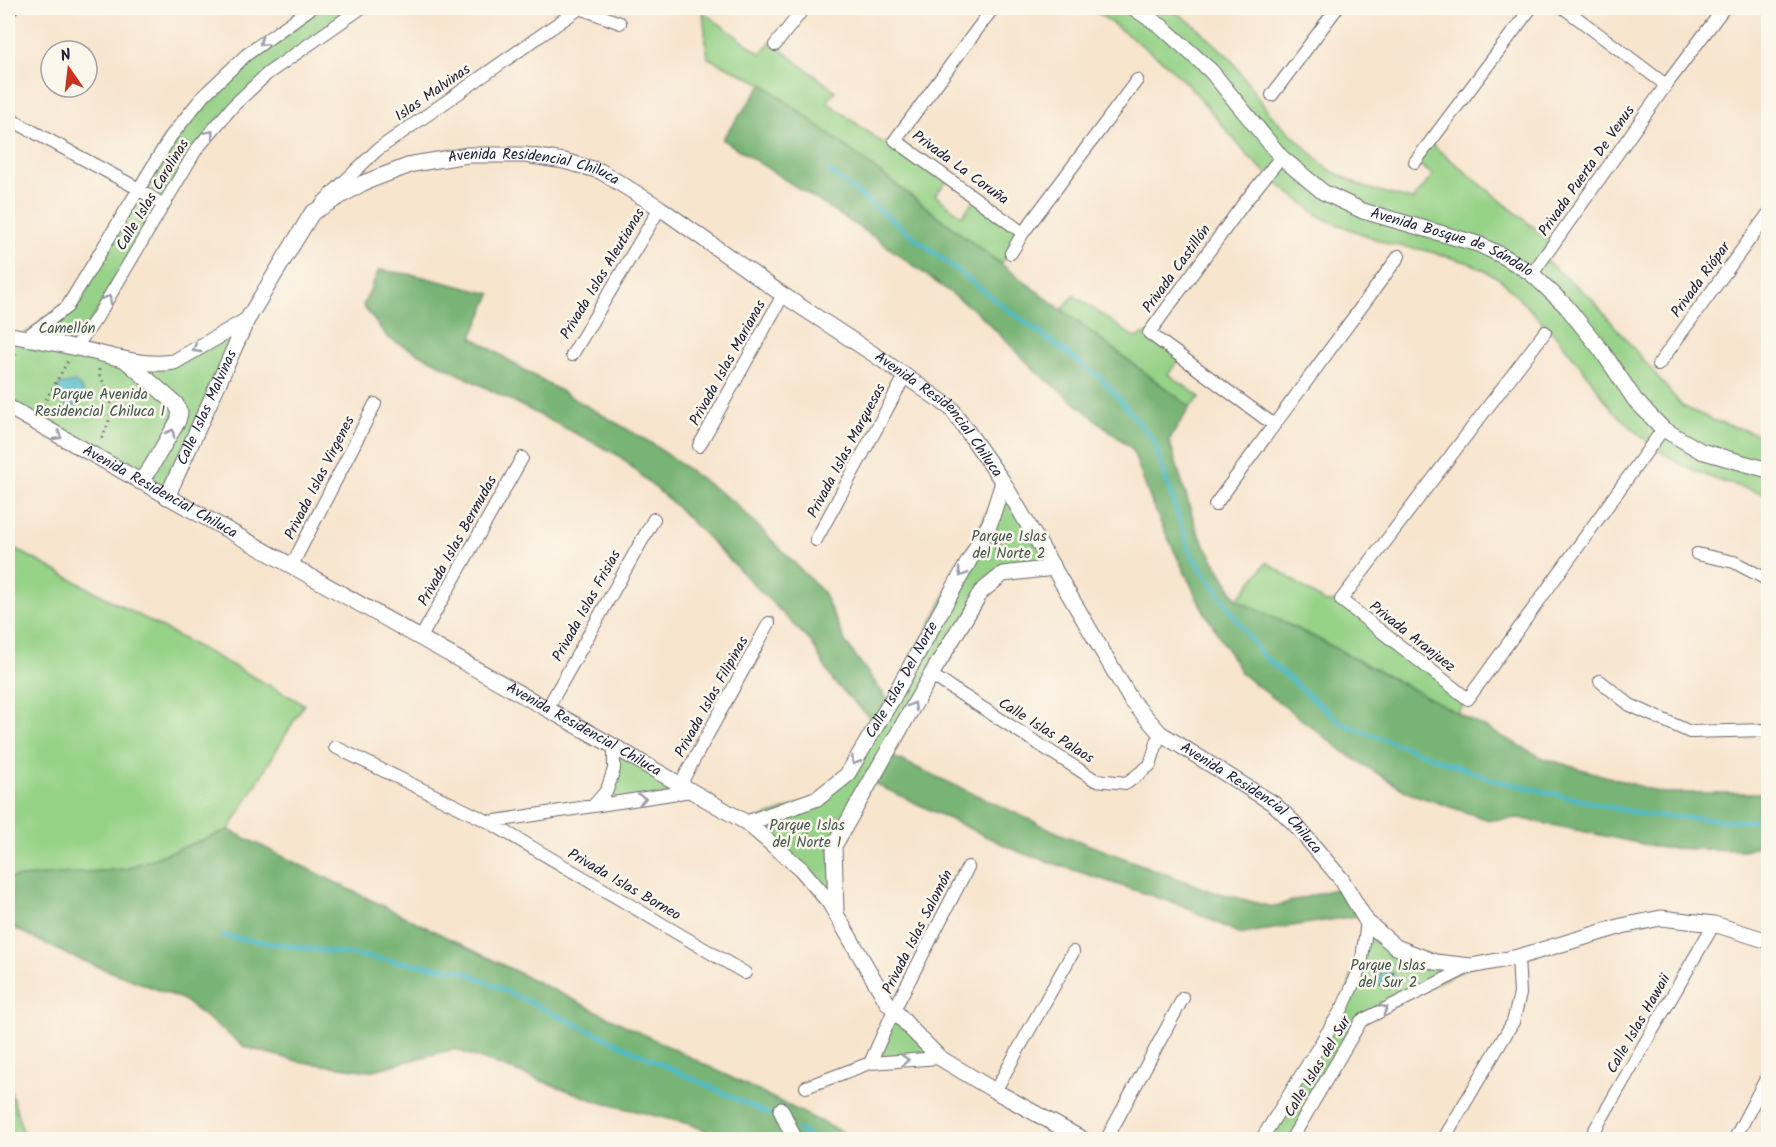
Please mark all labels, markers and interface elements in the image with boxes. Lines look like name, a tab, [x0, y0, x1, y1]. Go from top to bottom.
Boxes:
one-way arrow	[259, 35, 270, 46]
north arrow	[39, 39, 99, 99]
text: N	[58, 43, 74, 69]
street label: Islas Malvinas	[390, 58, 476, 128]
street label: Privada Puerta De Venus	[1533, 100, 1642, 241]
street label: Privada La Coruña	[907, 125, 1013, 211]
one-way arrow	[203, 130, 214, 141]
street label: Calle Islas Carolinas	[110, 134, 196, 256]
street label: Avenida Residencial Chiluca	[446, 143, 624, 192]
street label: Avenida Bosque de Sándalo	[1368, 202, 1538, 284]
street label: Privada Islas Aleutianas	[554, 203, 652, 344]
street label: Privada Castillón	[1137, 220, 1217, 318]
street label: Privada Riópar	[1665, 236, 1737, 323]
one-way arrow	[101, 295, 112, 305]
street label: Privada Islas Marianas	[683, 295, 773, 430]
park label: Camellón	[39, 317, 95, 341]
one-way arrow	[192, 342, 202, 353]
street label: Calle Islas Malvinas	[171, 346, 244, 469]
street label: Avenida Residencial Chiluca	[869, 346, 1008, 483]
street label: Privada Islas Marquesas	[801, 379, 893, 523]
park label: Parque Avenida Residencial Chiluca 1	[35, 383, 166, 424]
street label: Privada Islas Virgenes	[278, 411, 362, 544]
one-way arrow	[164, 428, 175, 439]
one-way arrow	[52, 429, 62, 440]
street label: Avenida Residencial Chiluca	[78, 439, 242, 545]
street label: Privada Islas Bermudas	[412, 471, 504, 611]
park label: Parque Islas del Norte 2	[971, 525, 1047, 566]
street label: Privada Islas Frisias	[546, 545, 628, 666]
one-way arrow	[957, 567, 969, 577]
street label: Privada Aranjuez	[1364, 596, 1461, 679]
street label: Calle Islas Del Norte	[859, 617, 945, 743]
street label: Privada Islas Filipinas	[669, 631, 756, 762]
street label: Avenida Residencial Chiluca	[502, 676, 666, 783]
street label: Calle Islas Palaos	[993, 692, 1099, 770]
one-way arrow	[906, 702, 917, 713]
street label: Avenida Residencial Chiluca	[1175, 736, 1328, 860]
one-way arrow	[851, 755, 863, 765]
one-way arrow	[638, 794, 647, 806]
park label: Parque Islas del Norte 1	[769, 814, 845, 855]
street label: Privada Islas Borneo	[563, 843, 685, 927]
street label: Privada Islas Salomón	[876, 866, 960, 998]
park label: Parque Islas del Sur 2	[1350, 954, 1426, 995]
street label: Calle Islas Hawaii	[1601, 968, 1678, 1078]
one-way arrow	[1378, 1005, 1389, 1017]
street label: Calle Islas del Sur	[1278, 1011, 1358, 1122]
one-way arrow	[901, 1054, 910, 1067]

